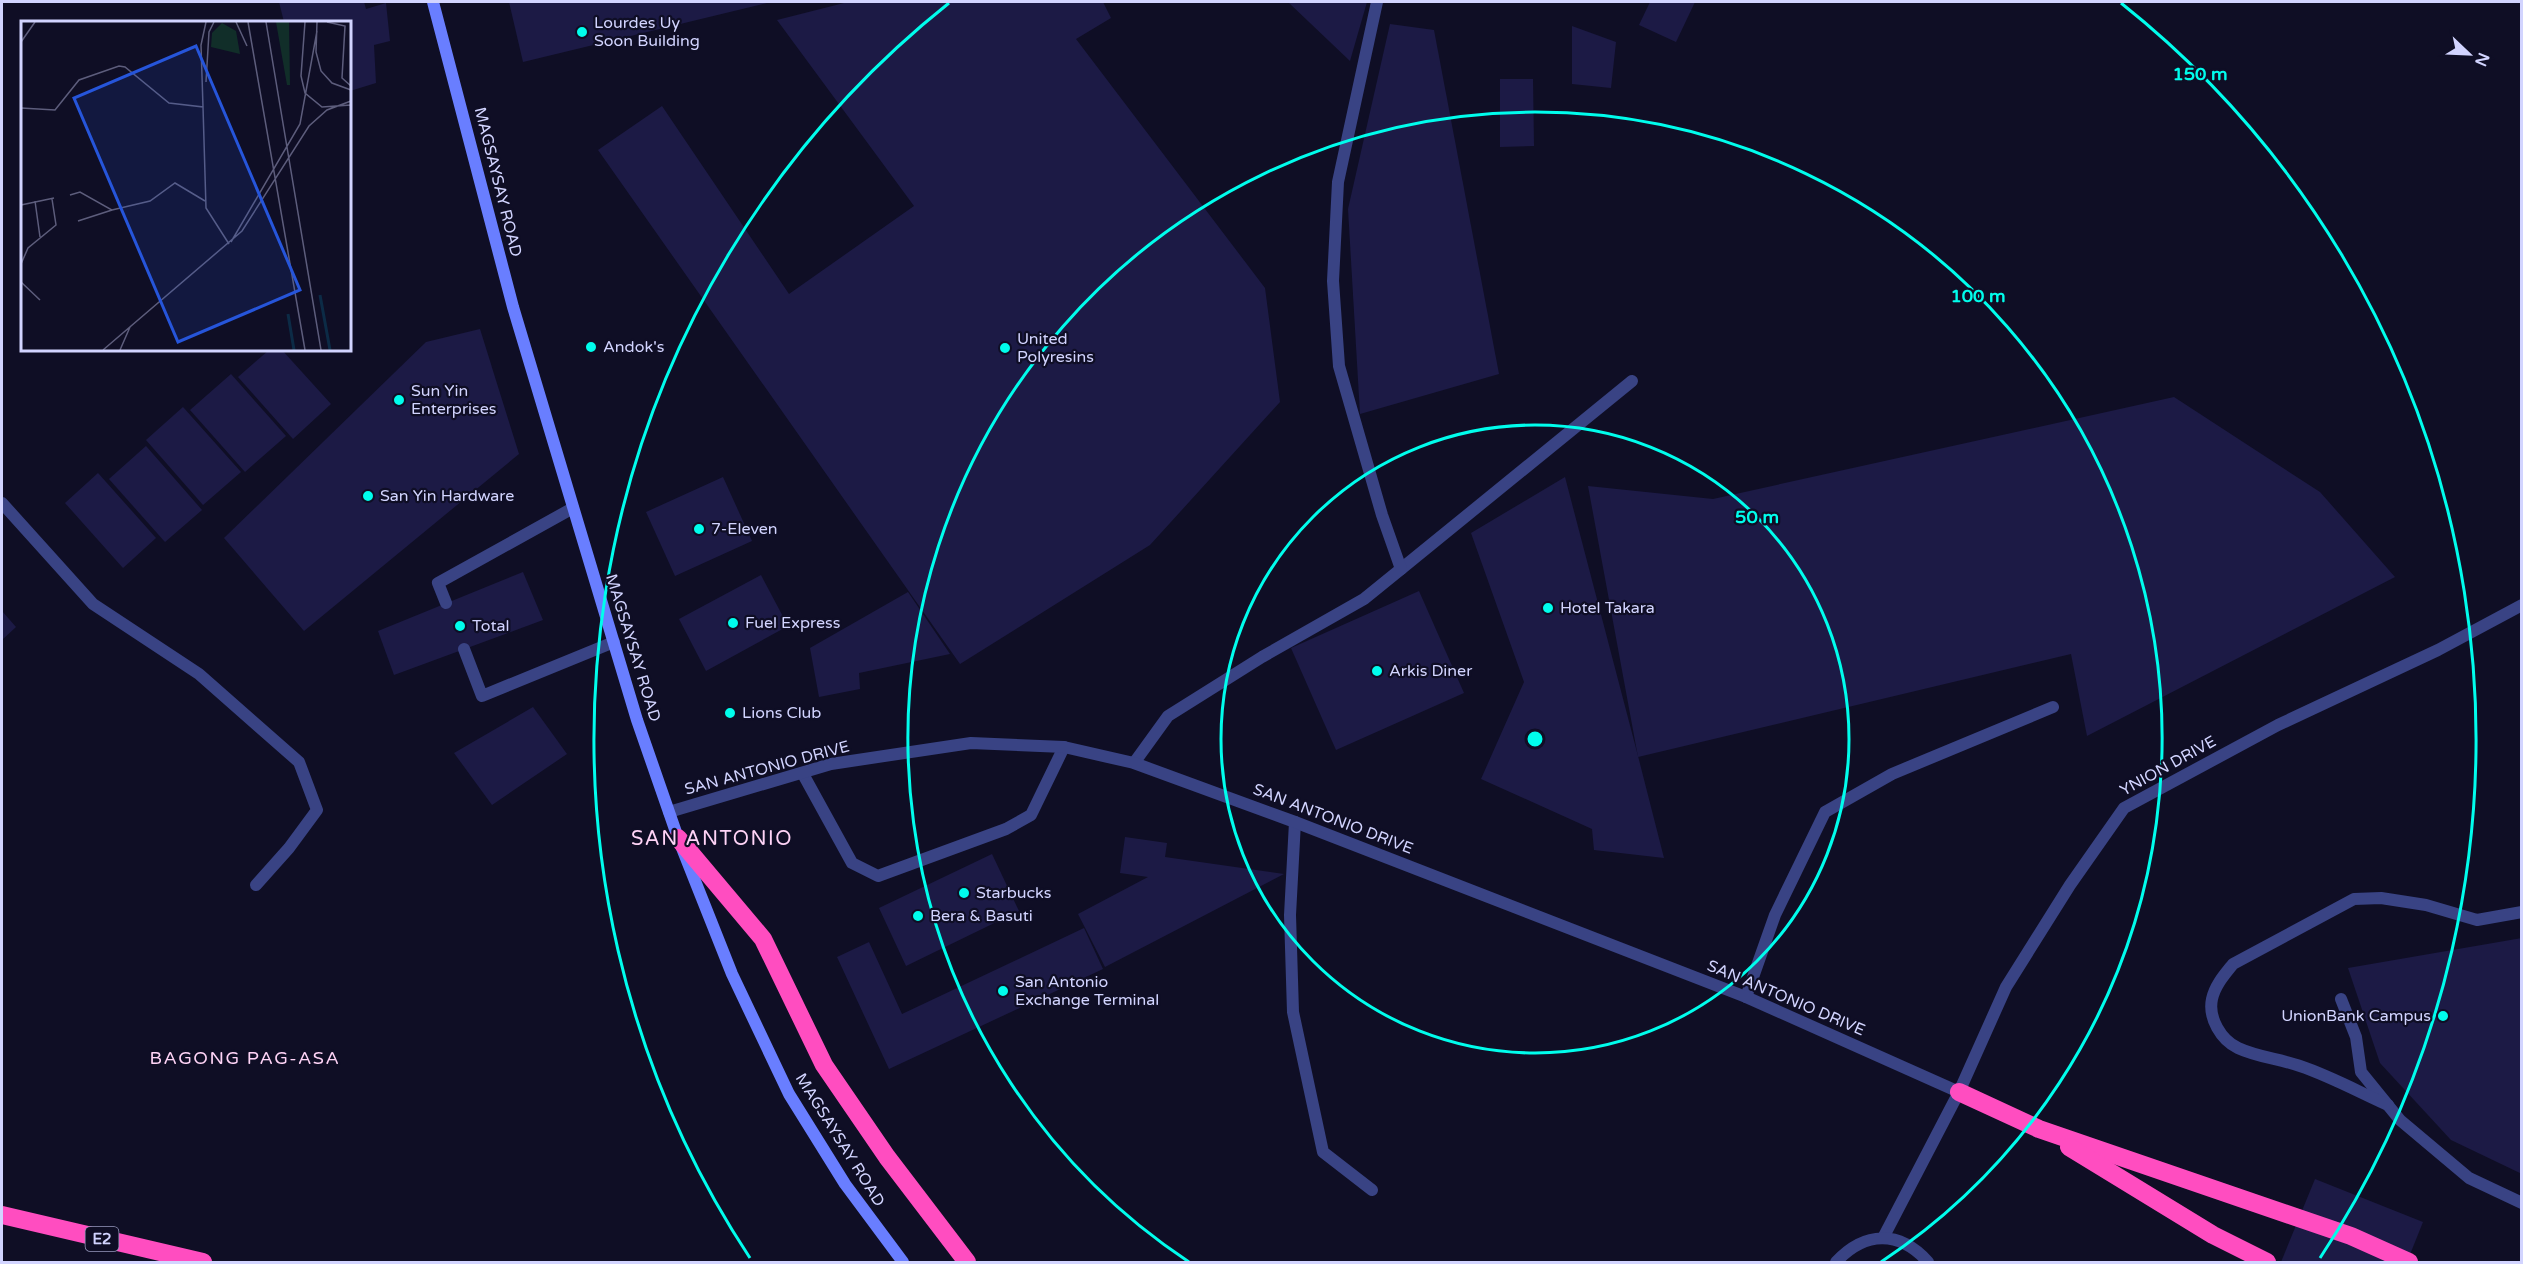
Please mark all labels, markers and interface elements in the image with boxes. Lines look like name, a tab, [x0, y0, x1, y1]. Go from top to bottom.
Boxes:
place label: Lourdes Uy Soon Building	[594, 13, 700, 51]
inset map	[21, 21, 351, 351]
north arrow	[2439, 24, 2499, 84]
marker: Lourdes Uy Soon Building	[575, 25, 589, 39]
text: N	[2470, 50, 2494, 69]
text: 150 m	[2172, 63, 2228, 85]
street label: MAGSAYSAY ROAD	[470, 105, 526, 259]
text: 100 m	[1950, 285, 2006, 307]
place label: United Polyresins	[1017, 329, 1094, 367]
place label: Andok's	[603, 337, 664, 357]
marker: Andok's	[584, 340, 598, 354]
marker: United Polyresins	[998, 341, 1012, 355]
place label: Sun Yin Enterprises	[411, 381, 496, 419]
marker: Sun Yin Enterprises	[392, 393, 406, 407]
place label: San Yin Hardware	[380, 486, 514, 506]
marker: San Yin Hardware	[361, 489, 375, 503]
text: 50 m	[1735, 506, 1779, 528]
place label: 7-Eleven	[711, 519, 778, 539]
marker: 7-Eleven	[692, 522, 706, 536]
street label: MAGSAYSAY ROAD	[601, 572, 665, 724]
place label: Hotel Takara	[1560, 598, 1655, 618]
marker: Hotel Takara	[1541, 601, 1555, 615]
place label: Fuel Express	[745, 613, 840, 633]
place label: Total	[472, 616, 509, 636]
marker: Fuel Express	[726, 616, 740, 630]
marker: Total	[453, 619, 467, 633]
place label: Arkis Diner	[1389, 661, 1473, 681]
marker: Arkis Diner	[1370, 664, 1384, 678]
place label: Lions Club	[742, 703, 821, 723]
marker: Lions Club	[723, 706, 737, 720]
centre of rings	[1525, 729, 1545, 749]
street label: YNION DRIVE	[2116, 731, 2220, 801]
street label: SAN ANTONIO DRIVE	[682, 736, 852, 800]
street label: SAN ANTONIO DRIVE	[1250, 779, 1416, 859]
district label: SAN ANTONIO	[631, 827, 793, 851]
place label: Starbucks	[976, 883, 1051, 903]
marker: Starbucks	[957, 886, 971, 900]
place label: Bera & Basuti	[930, 906, 1033, 926]
marker: Bera & Basuti	[911, 909, 925, 923]
street label: SAN ANTONIO DRIVE	[1704, 956, 1868, 1040]
place label: San Antonio Exchange Terminal	[1015, 972, 1159, 1010]
marker: San Antonio Exchange Terminal	[996, 984, 1010, 998]
place label: UnionBank Campus	[2281, 1006, 2431, 1026]
marker: UnionBank Campus	[2436, 1009, 2450, 1023]
district label: BAGONG PAG-ASA	[150, 1047, 340, 1069]
street label: MAGSAYSAY ROAD	[791, 1070, 889, 1210]
road number: E2	[86, 1227, 118, 1251]

